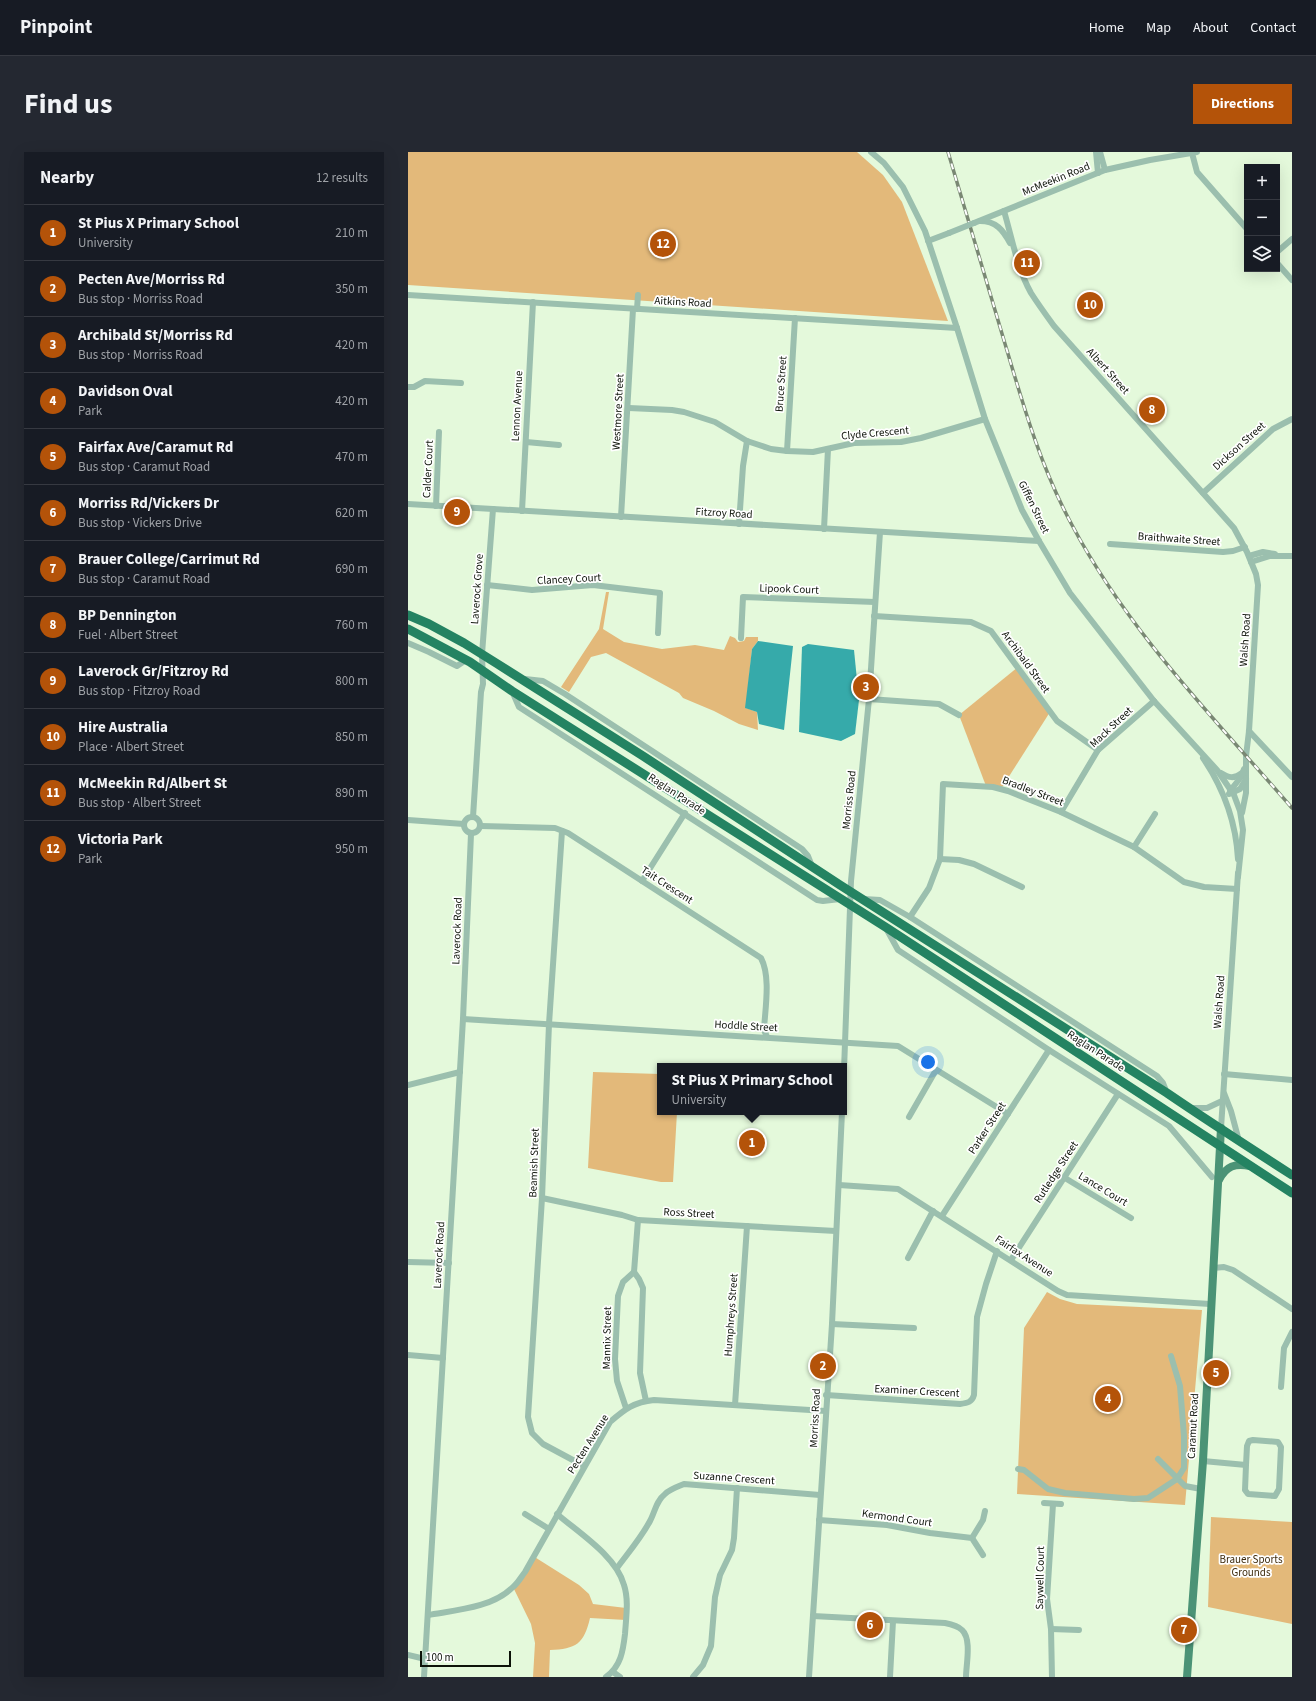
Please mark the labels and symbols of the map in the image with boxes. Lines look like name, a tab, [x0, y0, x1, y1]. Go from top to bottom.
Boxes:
street label: McMeekin Road	[1020, 159, 1092, 199]
pin: 12	[650, 229, 676, 259]
pin: 11	[1014, 248, 1040, 278]
pin: 10	[1077, 290, 1103, 320]
street label: Aitkins Road	[654, 293, 712, 311]
street label: Albert Street	[1083, 345, 1133, 398]
street label: Bruce Street	[772, 355, 790, 413]
street label: Lennon Avenue	[508, 370, 526, 442]
street label: Westmore Street	[609, 373, 627, 450]
pin: 8	[1139, 395, 1165, 425]
street label: Dickson Street	[1209, 418, 1269, 474]
street label: Clyde Crescent	[840, 423, 910, 443]
street label: Calder Court	[419, 439, 437, 498]
street label: Giffen Street	[1015, 478, 1053, 536]
pin: 9	[444, 497, 470, 527]
street label: Fitzroy Road	[695, 504, 753, 522]
street label: Braithwaite Street	[1137, 529, 1221, 549]
street label: Laverock Grove	[467, 553, 487, 625]
street label: Clancey Court	[537, 570, 602, 588]
street label: Lipook Court	[759, 580, 819, 598]
street label: Walsh Road	[1236, 613, 1254, 667]
street label: Archibald Street	[998, 628, 1054, 696]
pin: 3	[853, 672, 879, 702]
street label: Mack Street	[1086, 703, 1136, 751]
street label: Raglan Parade	[645, 770, 709, 819]
street label: Morriss Road	[838, 770, 860, 830]
street label: Bradley Street	[1000, 772, 1066, 810]
street label: Tait Crescent	[638, 863, 696, 908]
street label: Laverock Road	[448, 897, 466, 965]
street label: Walsh Road	[1210, 975, 1228, 1029]
street label: Hoddle Street	[714, 1017, 778, 1035]
street label: Raglan Parade	[1064, 1027, 1128, 1076]
your location	[918, 1052, 938, 1072]
street label: Parker Street	[965, 1099, 1010, 1157]
street label: Beamish Street	[525, 1128, 543, 1198]
pin: 1	[739, 1128, 765, 1158]
street label: Rutledge Street	[1030, 1138, 1082, 1206]
street label: Lance Court	[1076, 1168, 1131, 1210]
street label: Ross Street	[663, 1204, 715, 1222]
street label: Laverock Road	[430, 1221, 448, 1289]
street label: Fairfax Avenue	[992, 1232, 1056, 1281]
street label: Humphreys Street	[721, 1273, 741, 1357]
street label: Mannix Street	[599, 1306, 615, 1370]
pin: 2	[810, 1351, 836, 1381]
pin: 5	[1203, 1358, 1229, 1388]
street label: Examiner Crescent	[874, 1381, 960, 1401]
pin: 4	[1095, 1384, 1121, 1414]
street label: Morriss Road	[806, 1388, 824, 1448]
street label: Caramut Road	[1184, 1393, 1202, 1459]
street label: Pecten Avenue	[564, 1411, 613, 1477]
street label: Suzanne Crescent	[693, 1468, 775, 1488]
street label: Kermond Court	[861, 1506, 933, 1530]
street label: Saywell Court	[1032, 1546, 1048, 1610]
park label: Brauer Sports Grounds	[1219, 1552, 1283, 1580]
pin: 6	[857, 1610, 883, 1640]
pin: 7	[1171, 1615, 1197, 1645]
scale bar	[420, 1649, 511, 1668]

